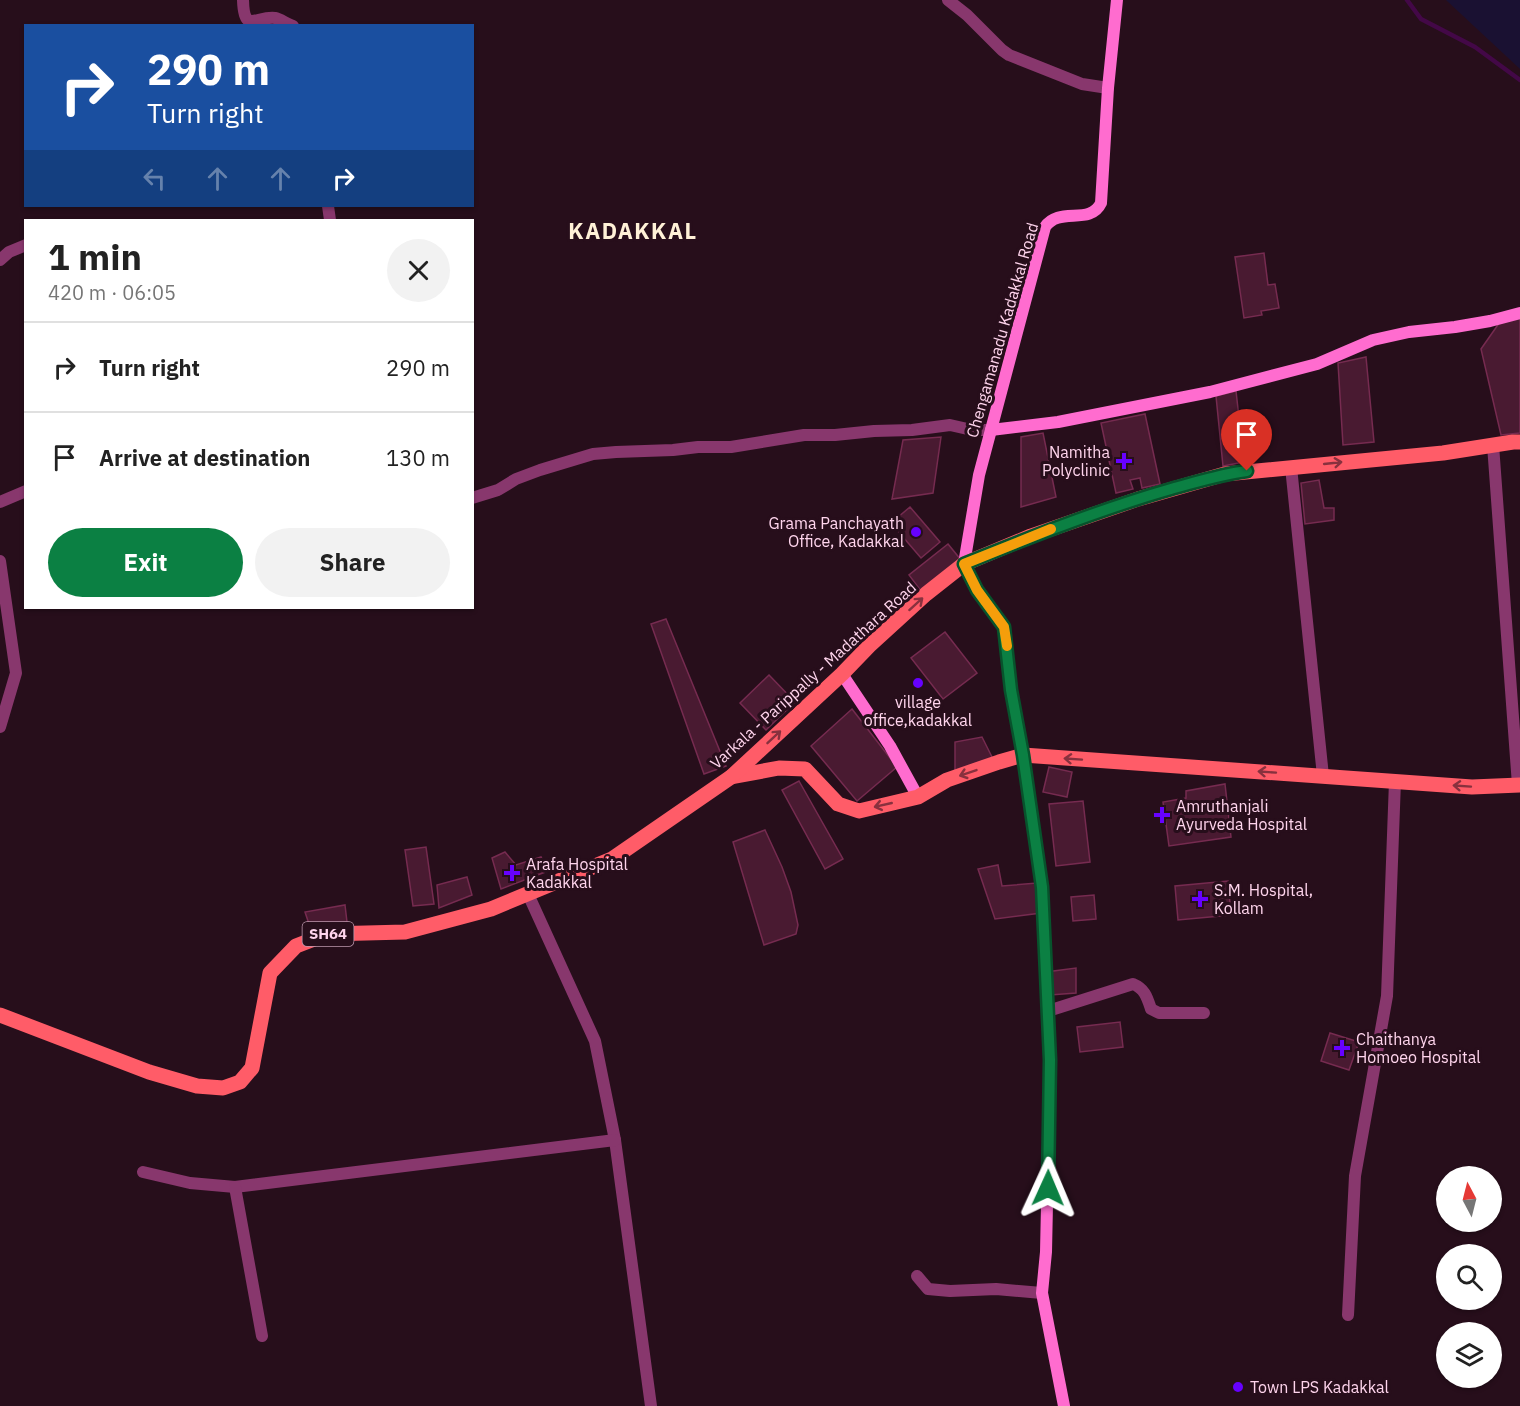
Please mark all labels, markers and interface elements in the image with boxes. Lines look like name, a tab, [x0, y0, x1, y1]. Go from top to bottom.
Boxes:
text: 290 m	[147, 42, 270, 97]
icon: right	[48, 48, 126, 126]
text: Turn right	[147, 95, 264, 130]
icon: left	[138, 162, 171, 195]
icon: ahead	[201, 162, 234, 195]
icon: ahead	[264, 162, 297, 195]
icon: right	[327, 162, 360, 195]
district label: KADAKKAL	[568, 216, 698, 245]
street label: Chengamanadu Kadakkal Road	[962, 220, 1042, 440]
text: 1 min	[48, 233, 142, 280]
button: close	[387, 239, 450, 302]
text: 420 m · 06:05	[48, 279, 176, 306]
icon: right	[48, 351, 81, 384]
text: Turn right	[99, 353, 200, 382]
text: 290 m	[386, 353, 450, 382]
pin	[1221, 409, 1272, 471]
icon: arrive	[1230, 418, 1263, 451]
icon: arrive	[48, 441, 81, 474]
place label: Namitha Polyclinic	[1042, 442, 1110, 480]
text: Arrive at destination	[99, 443, 310, 472]
text: 130 m	[386, 443, 450, 472]
marker: Namitha Polyclinic	[1115, 452, 1133, 470]
one-way arrow	[1322, 457, 1342, 468]
place label: Grama Panchayath Office, Kadakkal	[768, 513, 904, 551]
marker: Grama Panchayath Office, Kadakkal	[909, 525, 923, 539]
button: Exit	[48, 528, 243, 597]
button: Share	[255, 528, 450, 597]
street label: Varkala - Parippally - Madathara Road	[706, 577, 920, 773]
one-way arrow	[908, 597, 923, 611]
marker: village office,kadakkal	[911, 676, 925, 690]
place label: village office,kadakkal	[864, 692, 972, 730]
one-way arrow	[766, 730, 781, 744]
one-way arrow	[1063, 753, 1083, 764]
one-way arrow	[1258, 766, 1277, 777]
one-way arrow	[959, 768, 978, 779]
one-way arrow	[1452, 780, 1472, 791]
place label: Amruthanjali Ayurveda Hospital	[1176, 796, 1307, 834]
one-way arrow	[874, 800, 893, 811]
marker: Amruthanjali Ayurveda Hospital	[1153, 806, 1171, 824]
place label: Arafa Hospital Kadakkal	[526, 854, 628, 892]
marker: Arafa Hospital Kadakkal	[503, 864, 521, 882]
place label: S.M. Hospital, Kollam	[1214, 880, 1313, 918]
marker: S.M. Hospital, Kollam	[1191, 890, 1209, 908]
road number: SH64	[302, 922, 354, 946]
place label: Chaithanya Homoeo Hospital	[1356, 1029, 1481, 1067]
marker: Chaithanya Homoeo Hospital	[1333, 1039, 1351, 1057]
position arrow	[1016, 1156, 1080, 1220]
north arrow	[1436, 1166, 1502, 1232]
map controls	[1436, 1166, 1502, 1388]
button: search	[1436, 1244, 1502, 1310]
button: layers	[1436, 1322, 1502, 1388]
place label: Town LPS Kadakkal	[1250, 1377, 1389, 1397]
marker: Town LPS Kadakkal	[1231, 1380, 1245, 1394]

